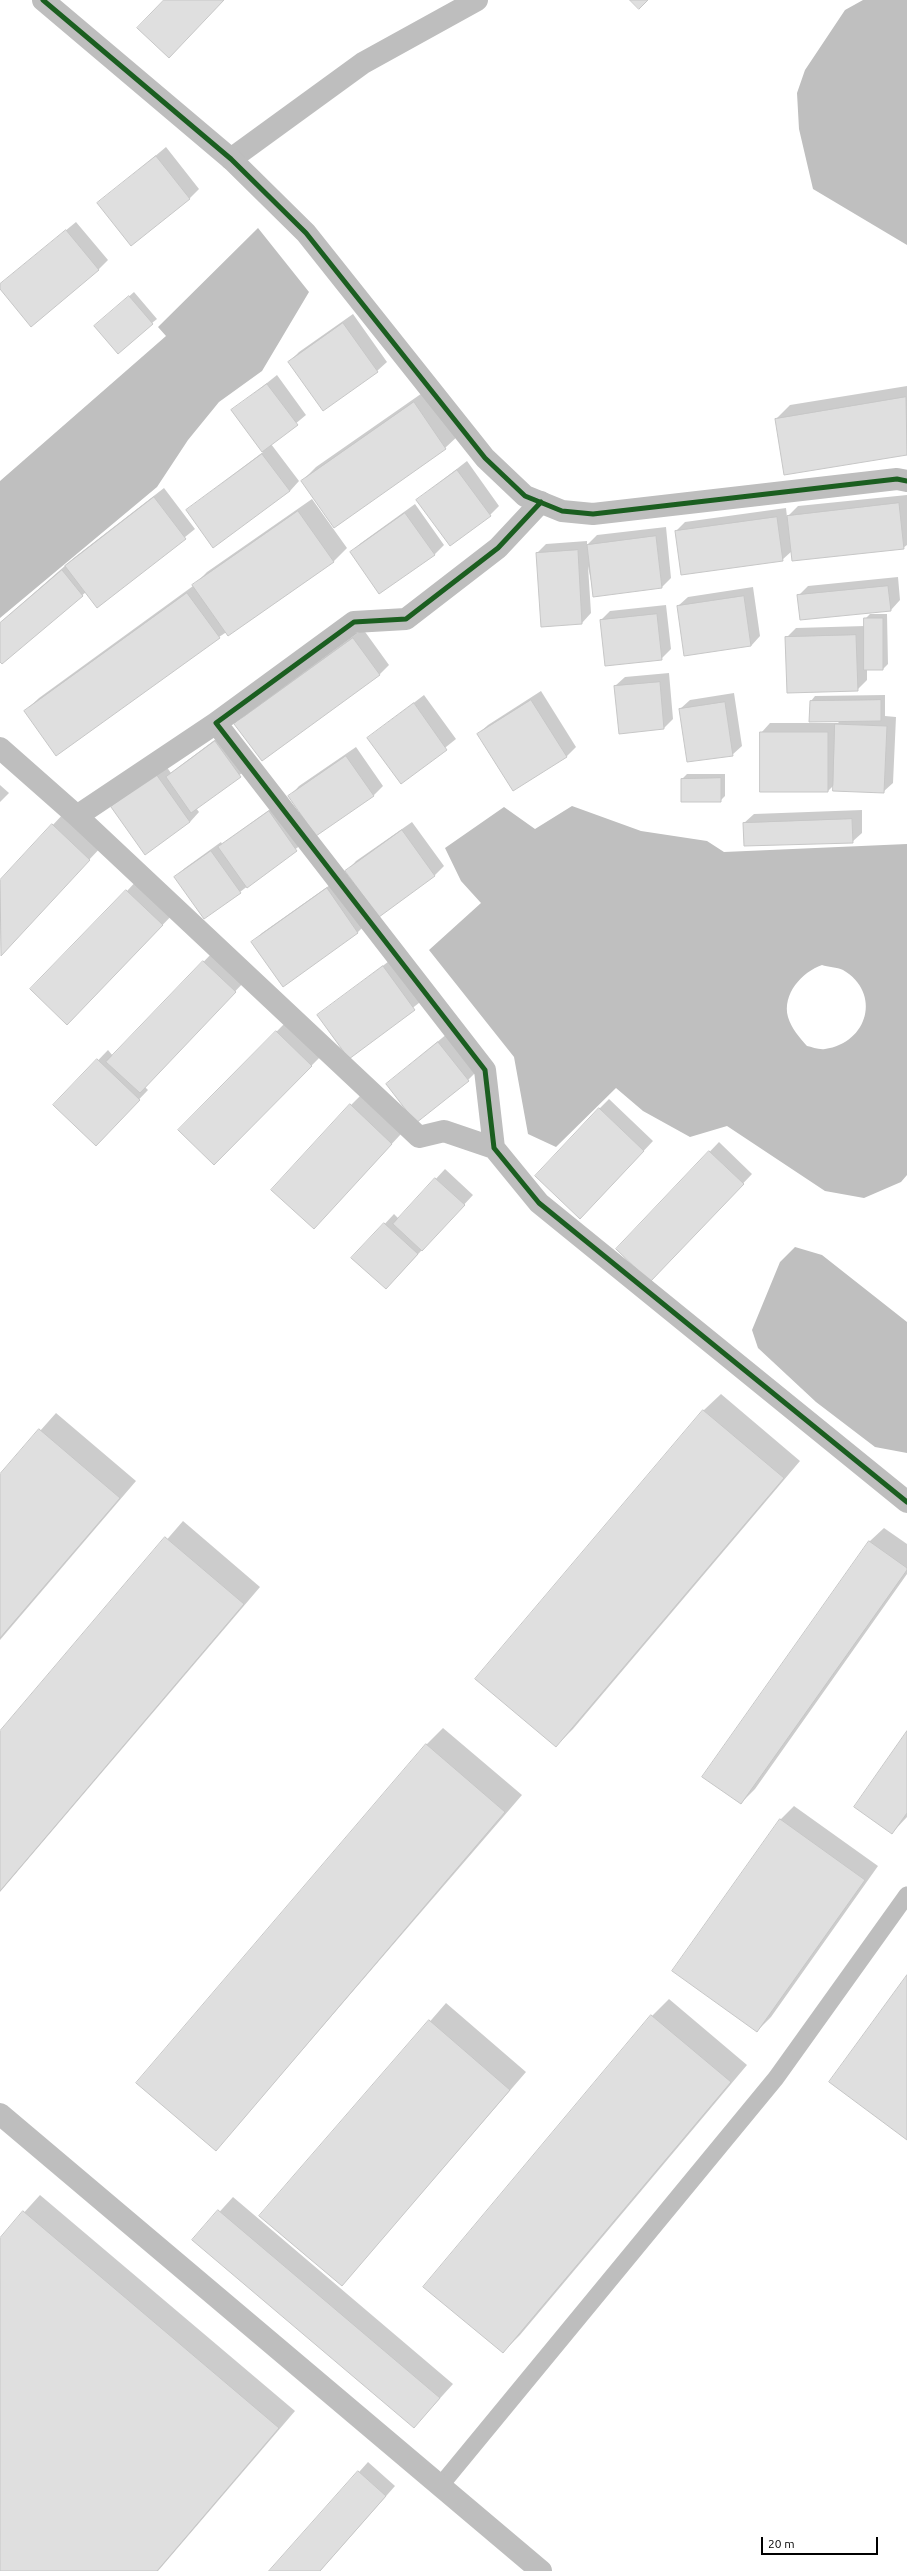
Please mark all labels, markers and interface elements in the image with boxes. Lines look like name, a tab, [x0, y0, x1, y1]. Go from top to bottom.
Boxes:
scale bar	[763, 2529, 880, 2555]
text: 20 m	[768, 2537, 795, 2550]

